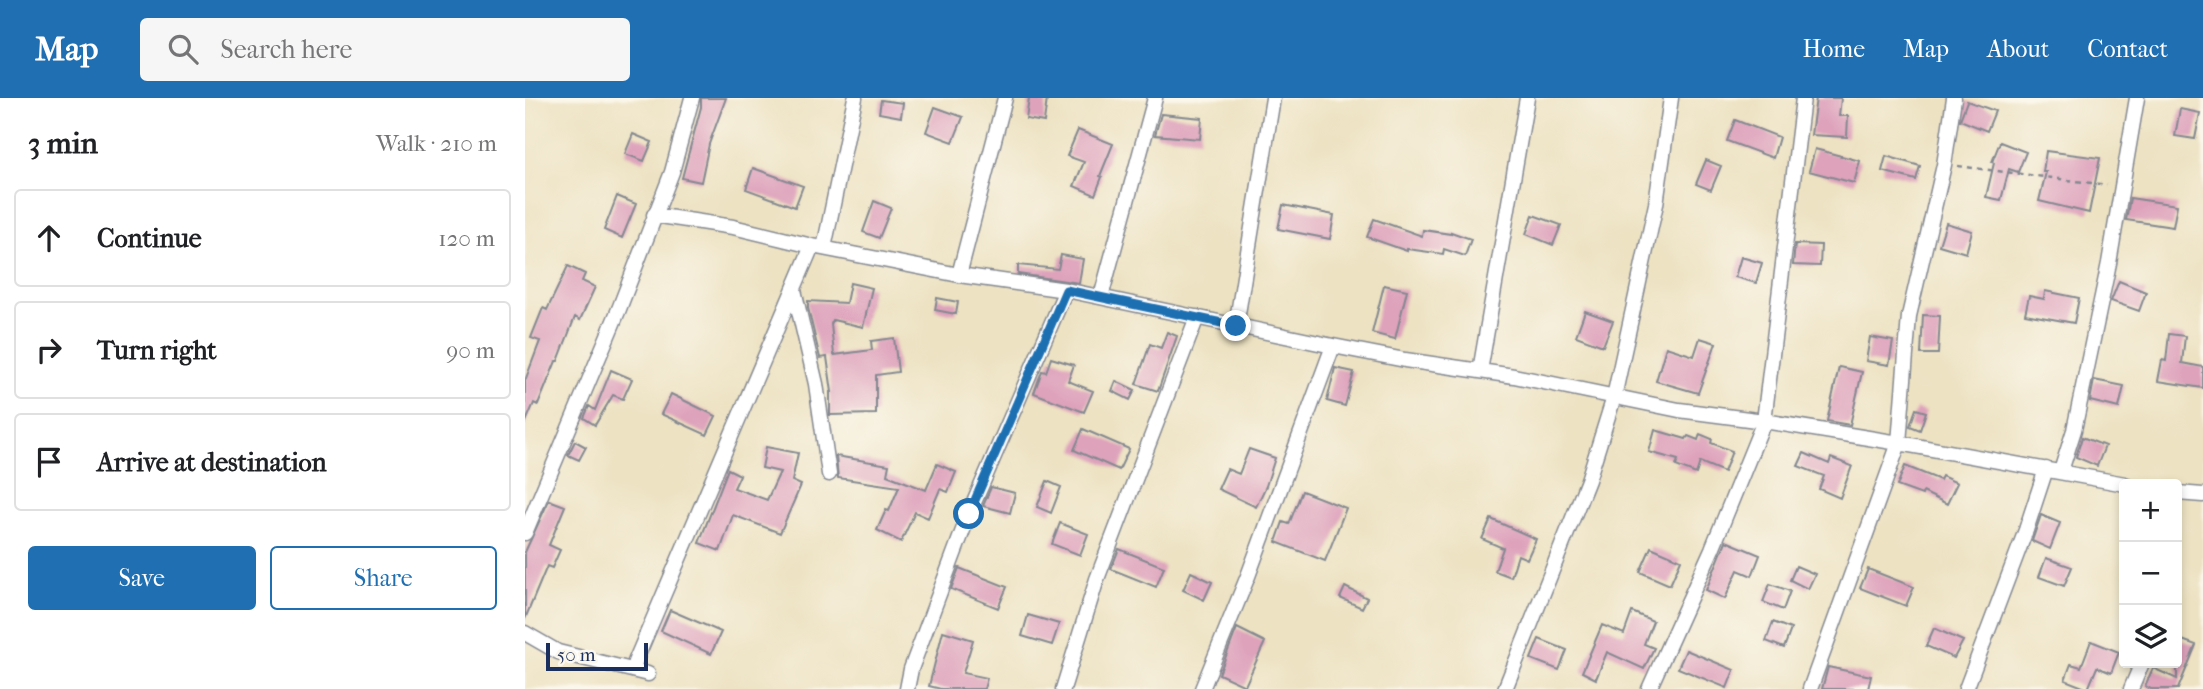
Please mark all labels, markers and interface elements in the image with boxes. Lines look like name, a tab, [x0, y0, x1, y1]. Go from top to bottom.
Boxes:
search box	[140, 18, 630, 81]
text: Map	[35, 30, 98, 69]
icon: search	[164, 30, 202, 68]
text: Search here	[220, 34, 352, 65]
text: Home	[1803, 35, 1865, 63]
text: Map	[1903, 35, 1949, 63]
text: About	[1987, 35, 2049, 63]
text: Contact	[2087, 35, 2168, 63]
text: 3 min	[28, 126, 98, 161]
text: Walk · 210 m	[376, 130, 497, 157]
icon: ahead	[30, 219, 68, 257]
text: Continue	[97, 223, 202, 254]
text: 120 m	[438, 225, 495, 252]
route end	[1220, 310, 1251, 341]
icon: right	[30, 331, 68, 369]
text: Turn right	[97, 335, 217, 366]
text: 90 m	[446, 337, 495, 364]
icon: arrive	[30, 443, 68, 481]
text: Arrive at destination	[97, 447, 327, 478]
map controls	[2119, 479, 2182, 668]
button: +	[2119, 479, 2182, 542]
route start	[953, 498, 984, 529]
button: −	[2119, 542, 2182, 605]
button: Save	[28, 546, 256, 610]
button: Share	[270, 546, 497, 610]
button: layers	[2119, 605, 2182, 668]
scale bar	[546, 640, 647, 672]
text: 50 m	[557, 644, 596, 666]

